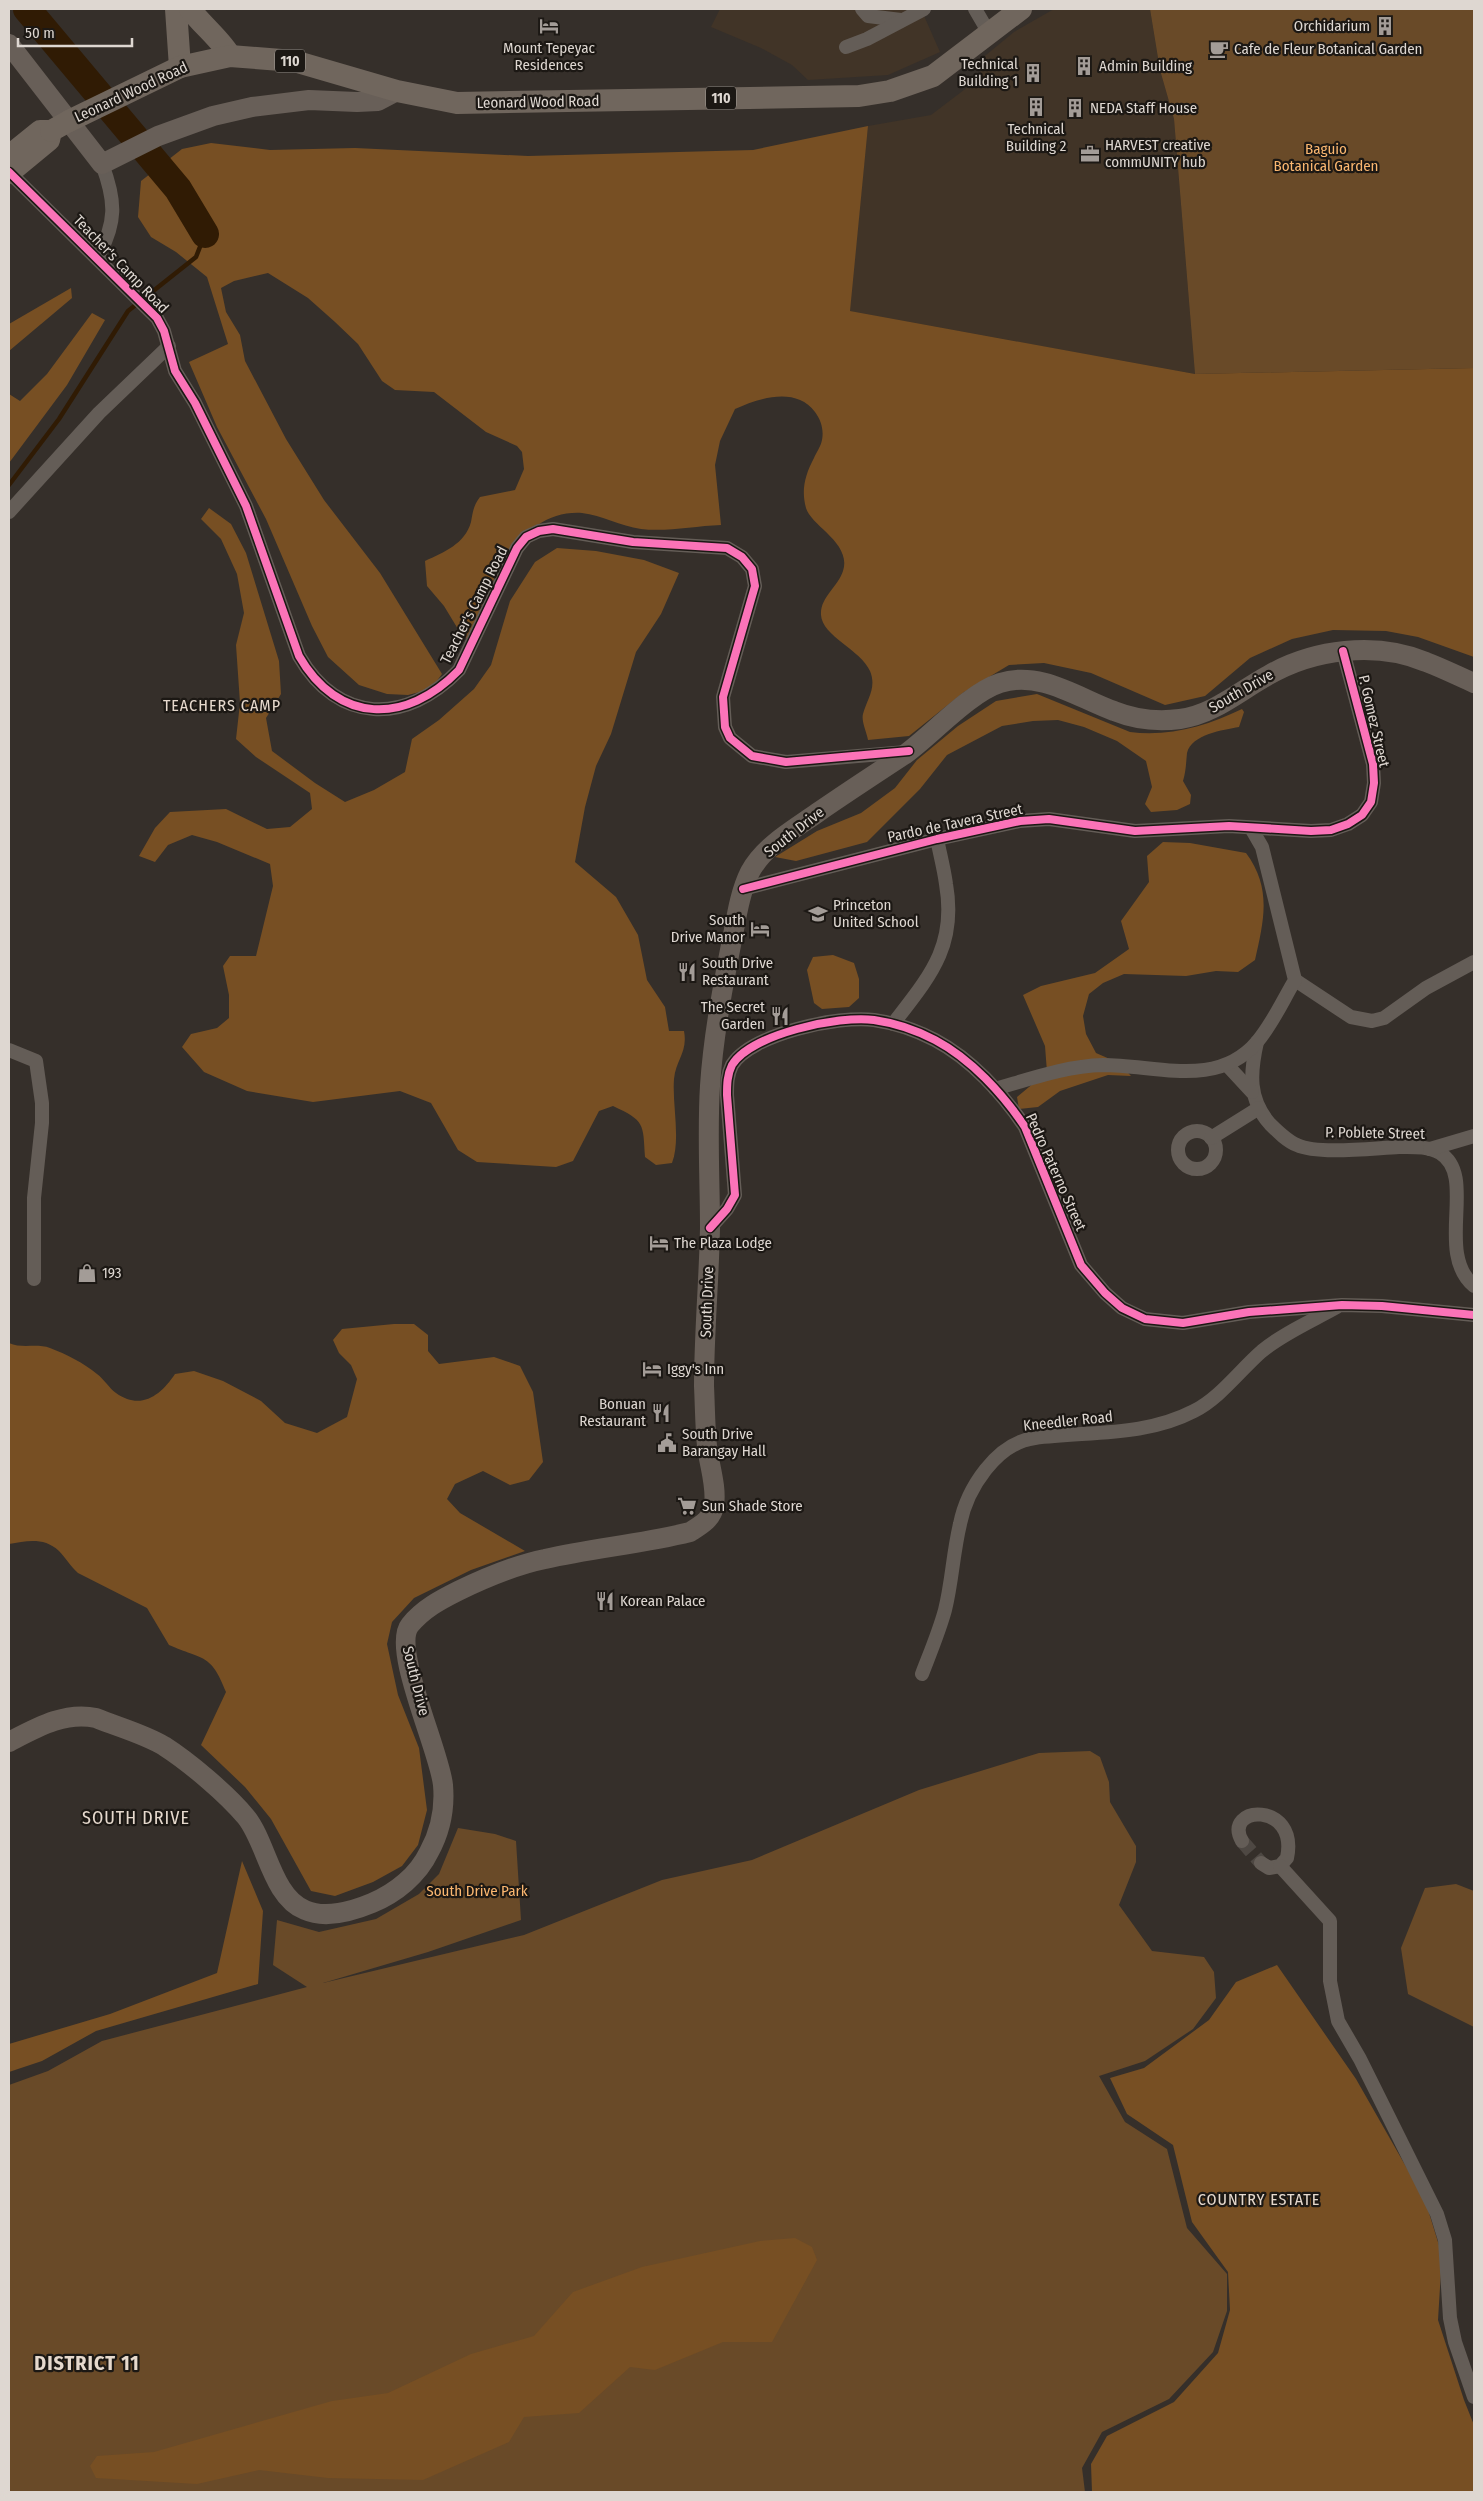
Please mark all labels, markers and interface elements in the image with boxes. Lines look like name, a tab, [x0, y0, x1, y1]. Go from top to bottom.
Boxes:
scale bar	[18, 15, 131, 47]
hotel icon: Mount Tepeyac Residences	[538, 15, 560, 37]
building icon: Orchidarium	[1374, 15, 1396, 37]
place label: Orchidarium	[1294, 17, 1370, 35]
text: 50 m	[25, 24, 55, 42]
cafe icon: Cafe de Fleur Botanical Garden	[1208, 38, 1230, 60]
place label: Mount Tepeyac Residences	[503, 39, 595, 74]
place label: Cafe de Fleur Botanical Garden	[1234, 40, 1423, 58]
road number: 110	[275, 49, 305, 72]
place label: Technical Building 1	[958, 55, 1018, 90]
building icon: Admin Building	[1073, 55, 1095, 77]
place label: Admin Building	[1099, 57, 1192, 75]
street label: Leonard Wood Road	[72, 58, 190, 126]
building icon: Technical Building 1	[1022, 62, 1044, 84]
road number: 110	[706, 86, 736, 110]
street label: Leonard Wood Road	[476, 92, 600, 112]
building icon: Technical Building 2	[1025, 96, 1047, 118]
building icon: NEDA Staff House	[1064, 97, 1086, 119]
place label: NEDA Staff House	[1090, 99, 1197, 117]
place label: Technical Building 2	[1006, 120, 1067, 155]
place label: HARVEST creative commUNITY hub	[1105, 136, 1211, 171]
park label: Baguio Botanical Garden	[1273, 140, 1379, 175]
office icon: HARVEST creative commUNITY hub	[1079, 143, 1101, 165]
street label: Teacher's Camp Road	[70, 211, 172, 317]
street label: Teacher's Camp Road	[437, 543, 511, 667]
street label: South Drive	[1206, 665, 1276, 717]
street label: P. Gomez Street	[1355, 673, 1393, 769]
district label: TEACHERS CAMP	[163, 696, 281, 715]
street label: Pardo de Tavera Street	[886, 800, 1024, 846]
street label: South Drive	[760, 803, 828, 861]
place label: Princeton United School	[833, 896, 919, 931]
school or university icon: Princeton United School	[807, 903, 829, 925]
place label: South Drive Manor	[671, 911, 746, 946]
hotel icon: South Drive Manor	[749, 918, 771, 940]
place label: South Drive Restaurant	[702, 954, 773, 989]
restaurant icon: South Drive Restaurant	[676, 961, 698, 983]
place label: The Secret Garden	[701, 998, 765, 1033]
restaurant icon: The Secret Garden	[769, 1005, 791, 1027]
street label: Pedro Paterno Street	[1022, 1110, 1090, 1234]
street label: P. Poblete Street	[1325, 1123, 1425, 1143]
hotel icon: The Plaza Lodge	[648, 1232, 670, 1254]
place label: The Plaza Lodge	[674, 1234, 772, 1252]
shop icon: 193	[76, 1262, 98, 1284]
place label: 193	[102, 1264, 122, 1282]
street label: South Drive	[697, 1266, 717, 1338]
hotel icon: Iggy's Inn	[641, 1358, 663, 1380]
place label: Iggy's Inn	[667, 1360, 724, 1378]
place label: Bonuan Restaurant	[579, 1395, 646, 1430]
restaurant icon: Bonuan Restaurant	[650, 1402, 672, 1424]
street label: Kneedler Road	[1022, 1407, 1114, 1435]
place label: South Drive Barangay Hall	[682, 1425, 766, 1460]
public building icon: South Drive Barangay Hall	[656, 1432, 678, 1454]
supermarket icon: Sun Shade Store	[676, 1495, 698, 1517]
place label: Sun Shade Store	[702, 1497, 803, 1515]
restaurant icon: Korean Palace	[594, 1590, 616, 1612]
place label: Korean Palace	[620, 1592, 706, 1610]
street label: South Drive	[399, 1644, 433, 1718]
district label: SOUTH DRIVE	[82, 1807, 190, 1829]
park label: South Drive Park	[426, 1882, 528, 1900]
district label: COUNTRY ESTATE	[1198, 2190, 1320, 2209]
district label: DISTRICT 11	[34, 2351, 140, 2375]

